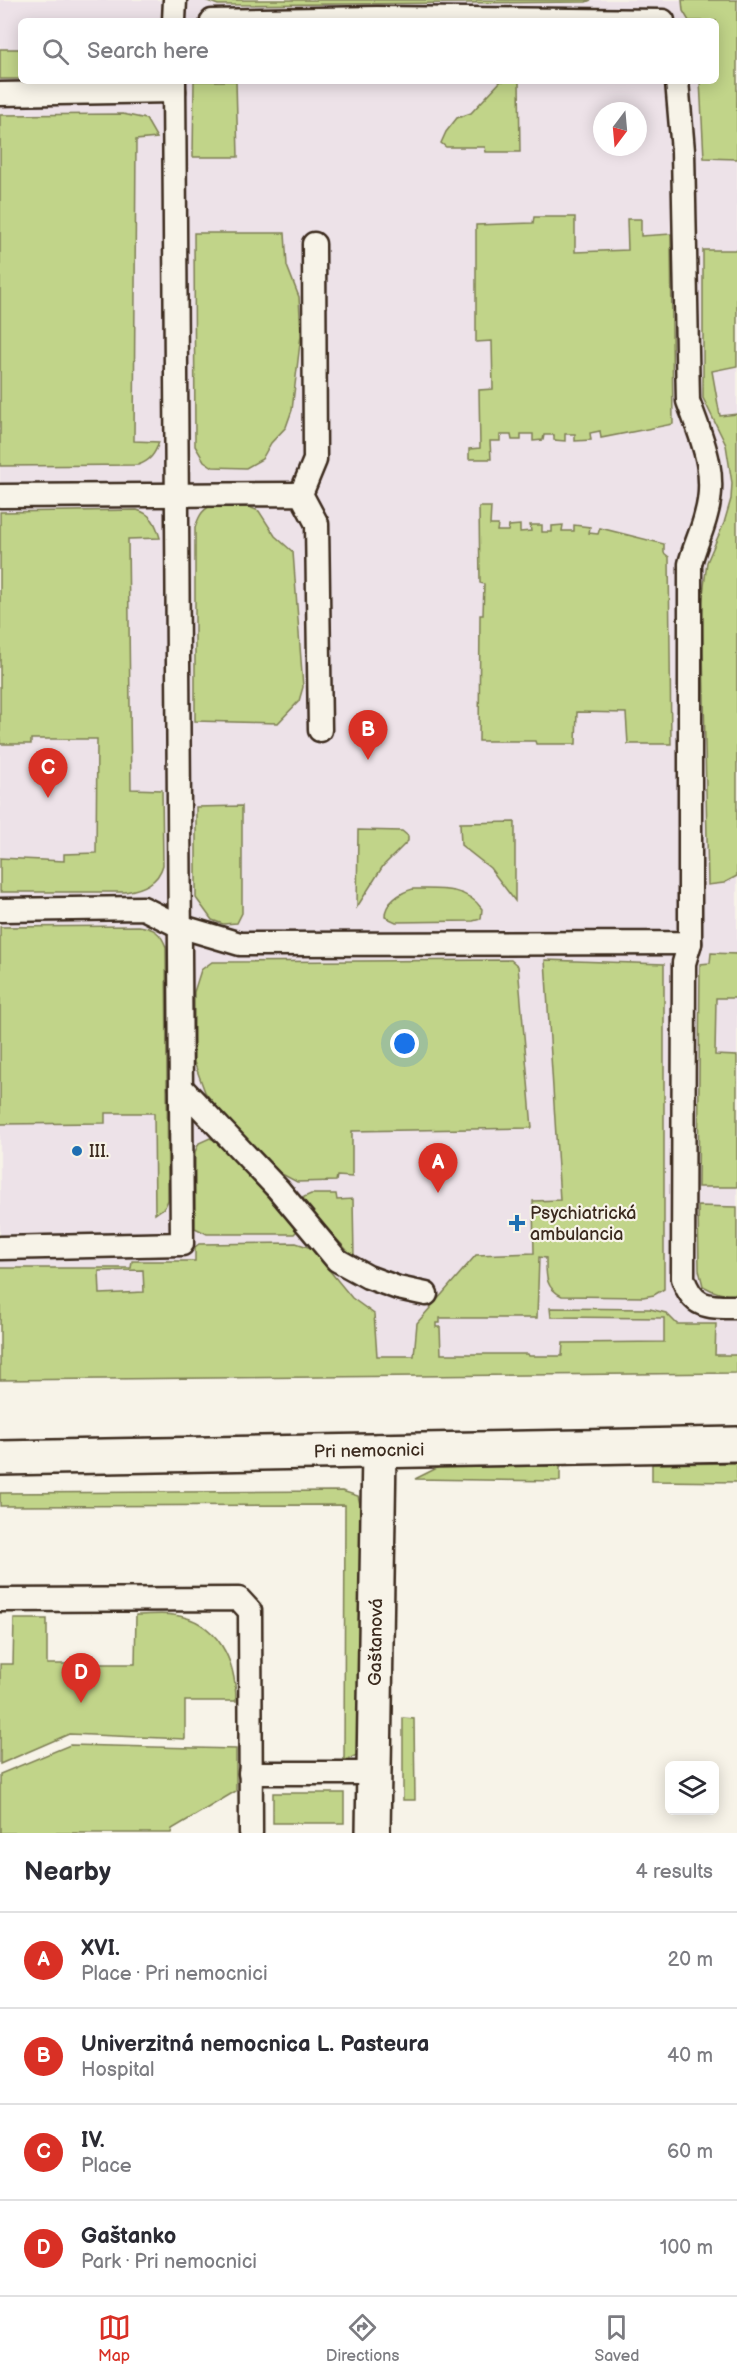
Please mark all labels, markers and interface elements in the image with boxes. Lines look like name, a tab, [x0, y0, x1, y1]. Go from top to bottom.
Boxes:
search box	[18, 18, 719, 84]
icon: search	[39, 35, 72, 68]
text: Search here	[87, 38, 209, 65]
north arrow	[593, 102, 647, 156]
pin: B	[348, 710, 388, 760]
pin: C	[28, 748, 68, 798]
your location	[390, 1029, 419, 1058]
place label: III.	[89, 1141, 109, 1162]
marker: III.	[70, 1144, 84, 1158]
pin: A	[418, 1144, 458, 1193]
place label: Psychiatrická ambulancia	[530, 1203, 636, 1245]
marker: Psychiatrická ambulancia	[508, 1214, 526, 1232]
street label: Pri nemocnici	[314, 1440, 424, 1462]
street label: Gaštanová	[365, 1598, 387, 1686]
pin: D	[62, 1654, 100, 1703]
map controls	[665, 1761, 719, 1815]
button: layers	[665, 1761, 719, 1815]
text: Nearby	[24, 1857, 111, 1888]
text: 4 results	[635, 1860, 713, 1884]
text: XVI.	[81, 1935, 120, 1962]
text: A	[37, 1948, 50, 1972]
text: 20 m	[668, 1948, 713, 1972]
text: Place · Pri nemocnici	[81, 1962, 268, 1986]
text: Univerzitná nemocnica L. Pasteura	[81, 2031, 429, 2058]
text: B	[36, 2044, 51, 2068]
text: 40 m	[667, 2044, 713, 2068]
text: Hospital	[81, 2058, 154, 2082]
text: IV.	[81, 2127, 105, 2154]
text: C	[36, 2140, 51, 2164]
text: 60 m	[667, 2140, 713, 2164]
text: Place	[81, 2154, 132, 2178]
text: Gaštanko	[81, 2223, 176, 2250]
text: D	[37, 2236, 50, 2260]
text: 100 m	[660, 2236, 713, 2260]
text: Park · Pri nemocnici	[81, 2250, 257, 2274]
tab: Map	[98, 2311, 131, 2366]
tab: Directions	[326, 2311, 399, 2366]
tab: Saved	[594, 2311, 639, 2366]

